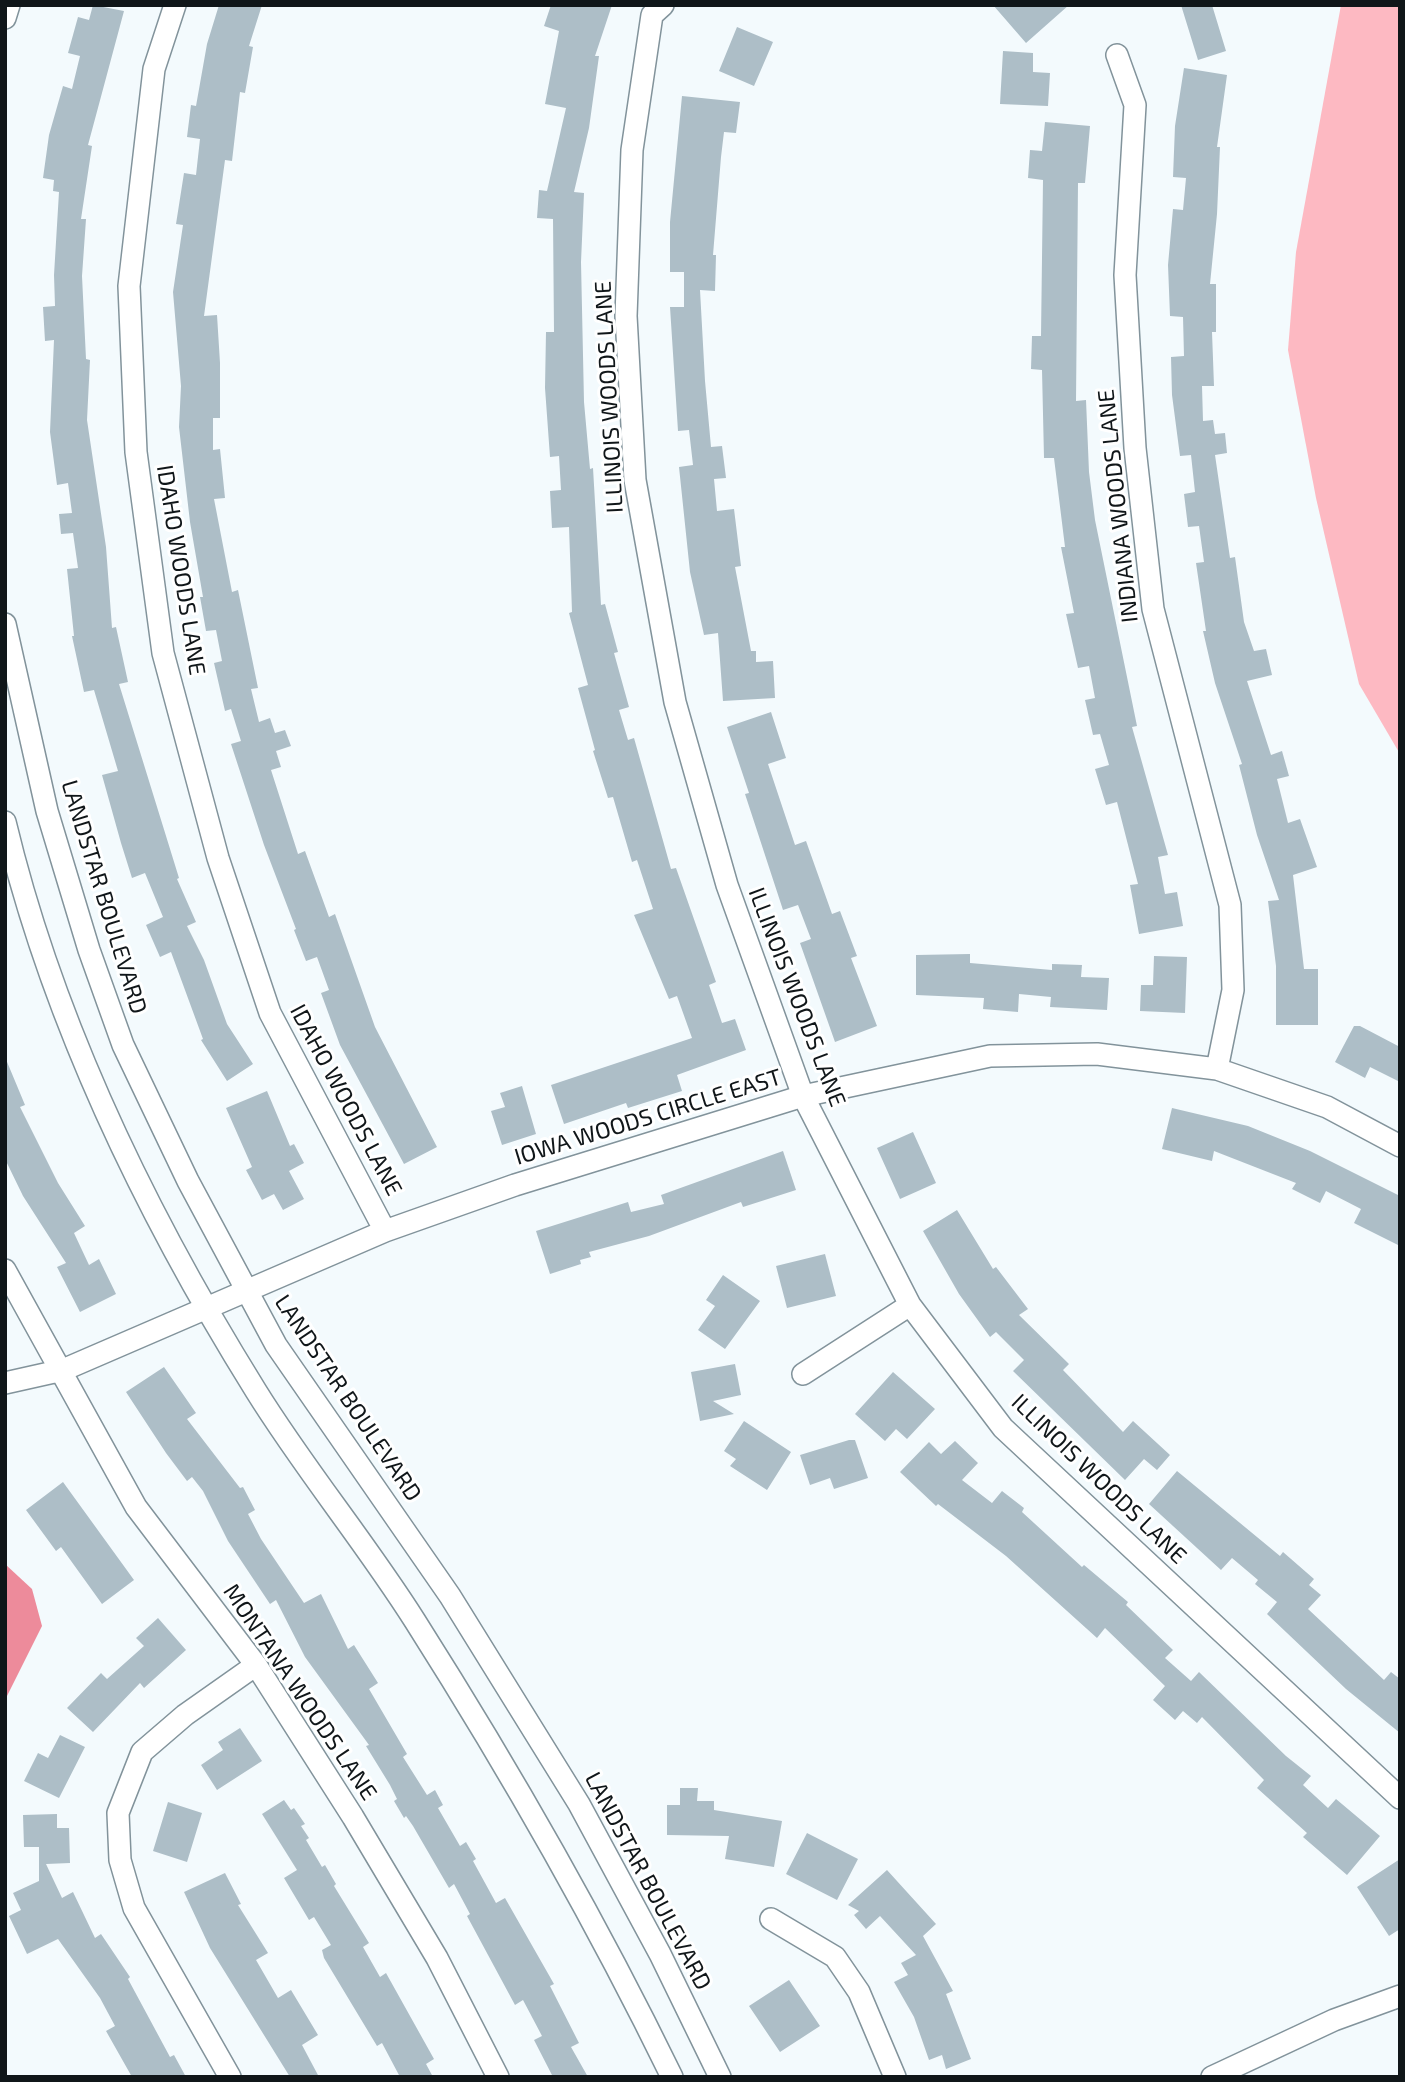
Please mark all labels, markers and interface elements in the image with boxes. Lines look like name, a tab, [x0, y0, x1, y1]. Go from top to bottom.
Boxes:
street label: ILLINOIS WOODS LANE	[589, 280, 629, 514]
street label: INDIANA WOODS LANE	[1092, 388, 1144, 624]
street label: IDAHO WOODS LANE	[151, 463, 211, 677]
street label: LANDSTAR BOULEVARD	[55, 777, 153, 1017]
street label: ILLINOIS WOODS LANE	[742, 884, 852, 1110]
street label: IDAHO WOODS LANE	[284, 1000, 408, 1200]
street label: IOWA WOODS CIRCLE EAST	[511, 1063, 785, 1171]
street label: LANDSTAR BOULEVARD	[269, 1290, 427, 1506]
street label: ILLINOIS WOODS LANE	[1006, 1388, 1192, 1570]
street label: MONTANA WOODS LANE	[217, 1579, 383, 1805]
street label: LANDSTAR BOULEVARD	[579, 1767, 717, 1995]

